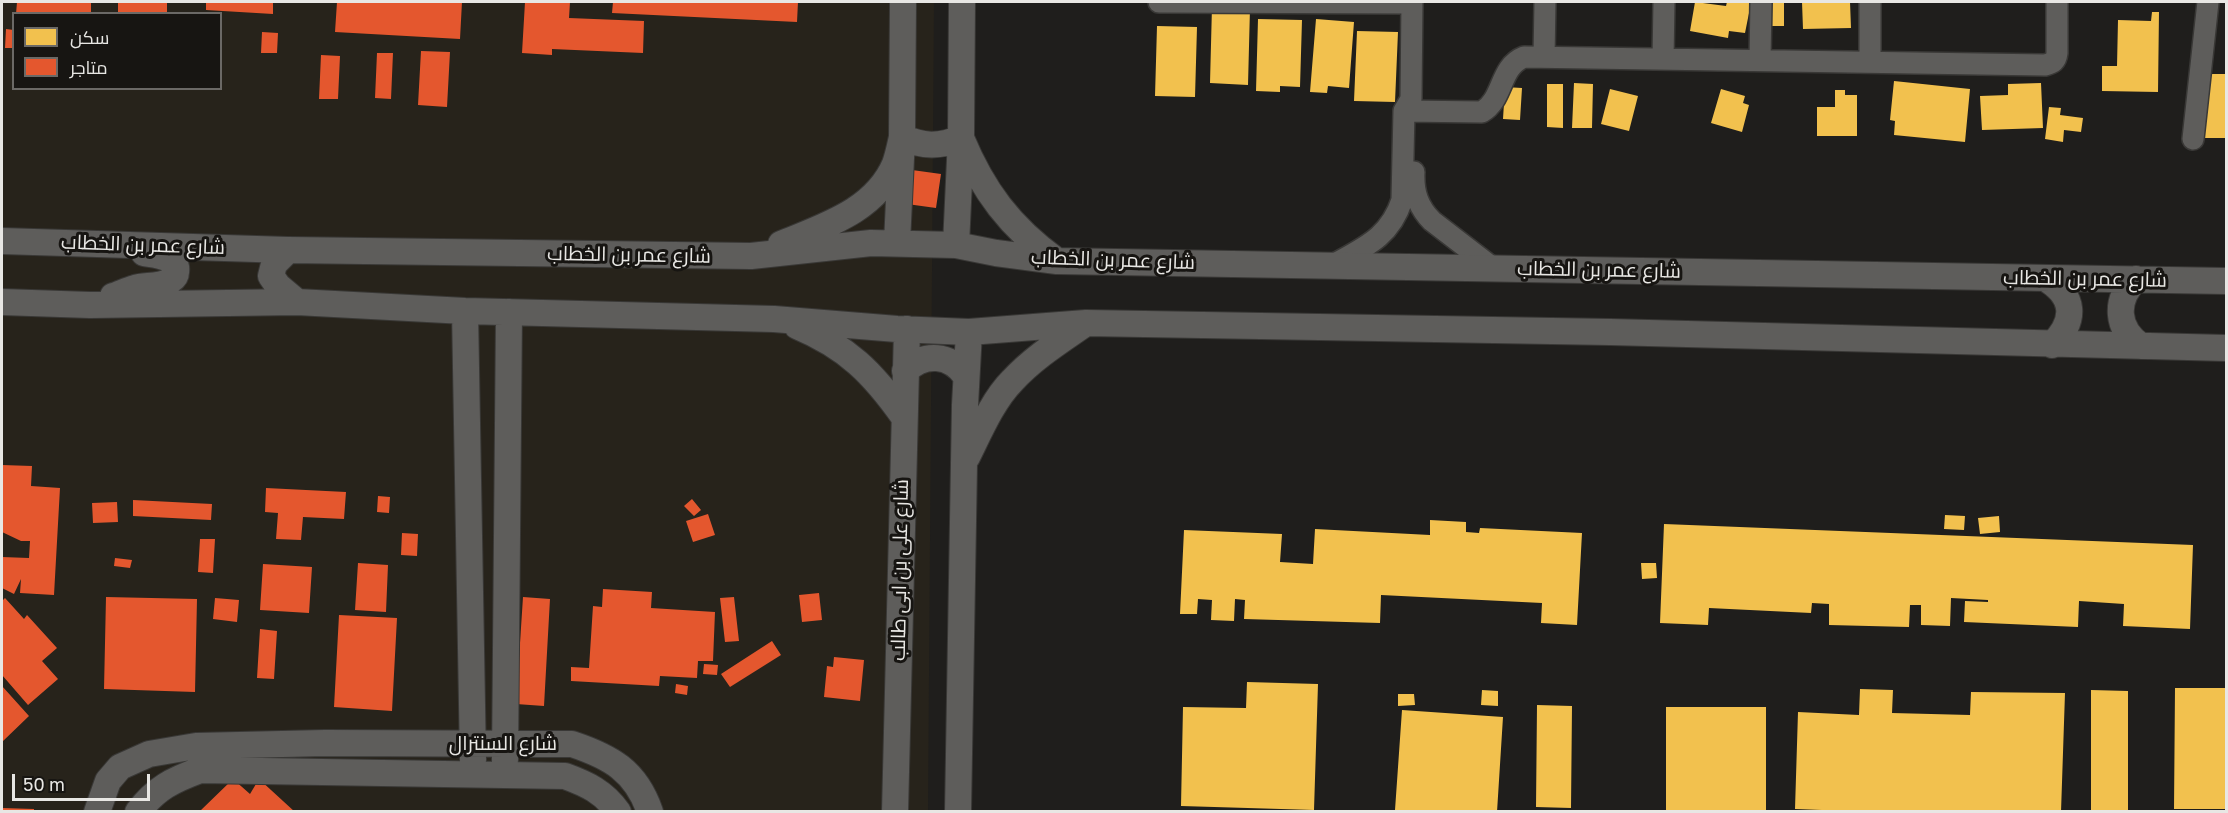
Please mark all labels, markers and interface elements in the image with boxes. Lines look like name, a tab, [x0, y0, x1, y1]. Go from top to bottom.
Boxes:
legend	[12, 12, 222, 90]
text: سكن	[70, 26, 109, 48]
text: متاجر	[70, 56, 108, 78]
street label: شارع عمر بن الخطاب	[61, 230, 225, 260]
street label: شارع عمر بن الخطاب	[547, 242, 711, 268]
street label: شارع عمر بن الخطاب	[1031, 245, 1195, 275]
street label: شارع عمر بن الخطاب	[1517, 257, 1681, 283]
street label: شارع عمر بن الخطاب	[2003, 266, 2167, 292]
street label: شارع على بن ابى طالب	[886, 479, 914, 661]
street label: شارع السنترال	[449, 732, 557, 756]
scale bar	[15, 762, 153, 800]
text: 50 m	[23, 773, 65, 795]

